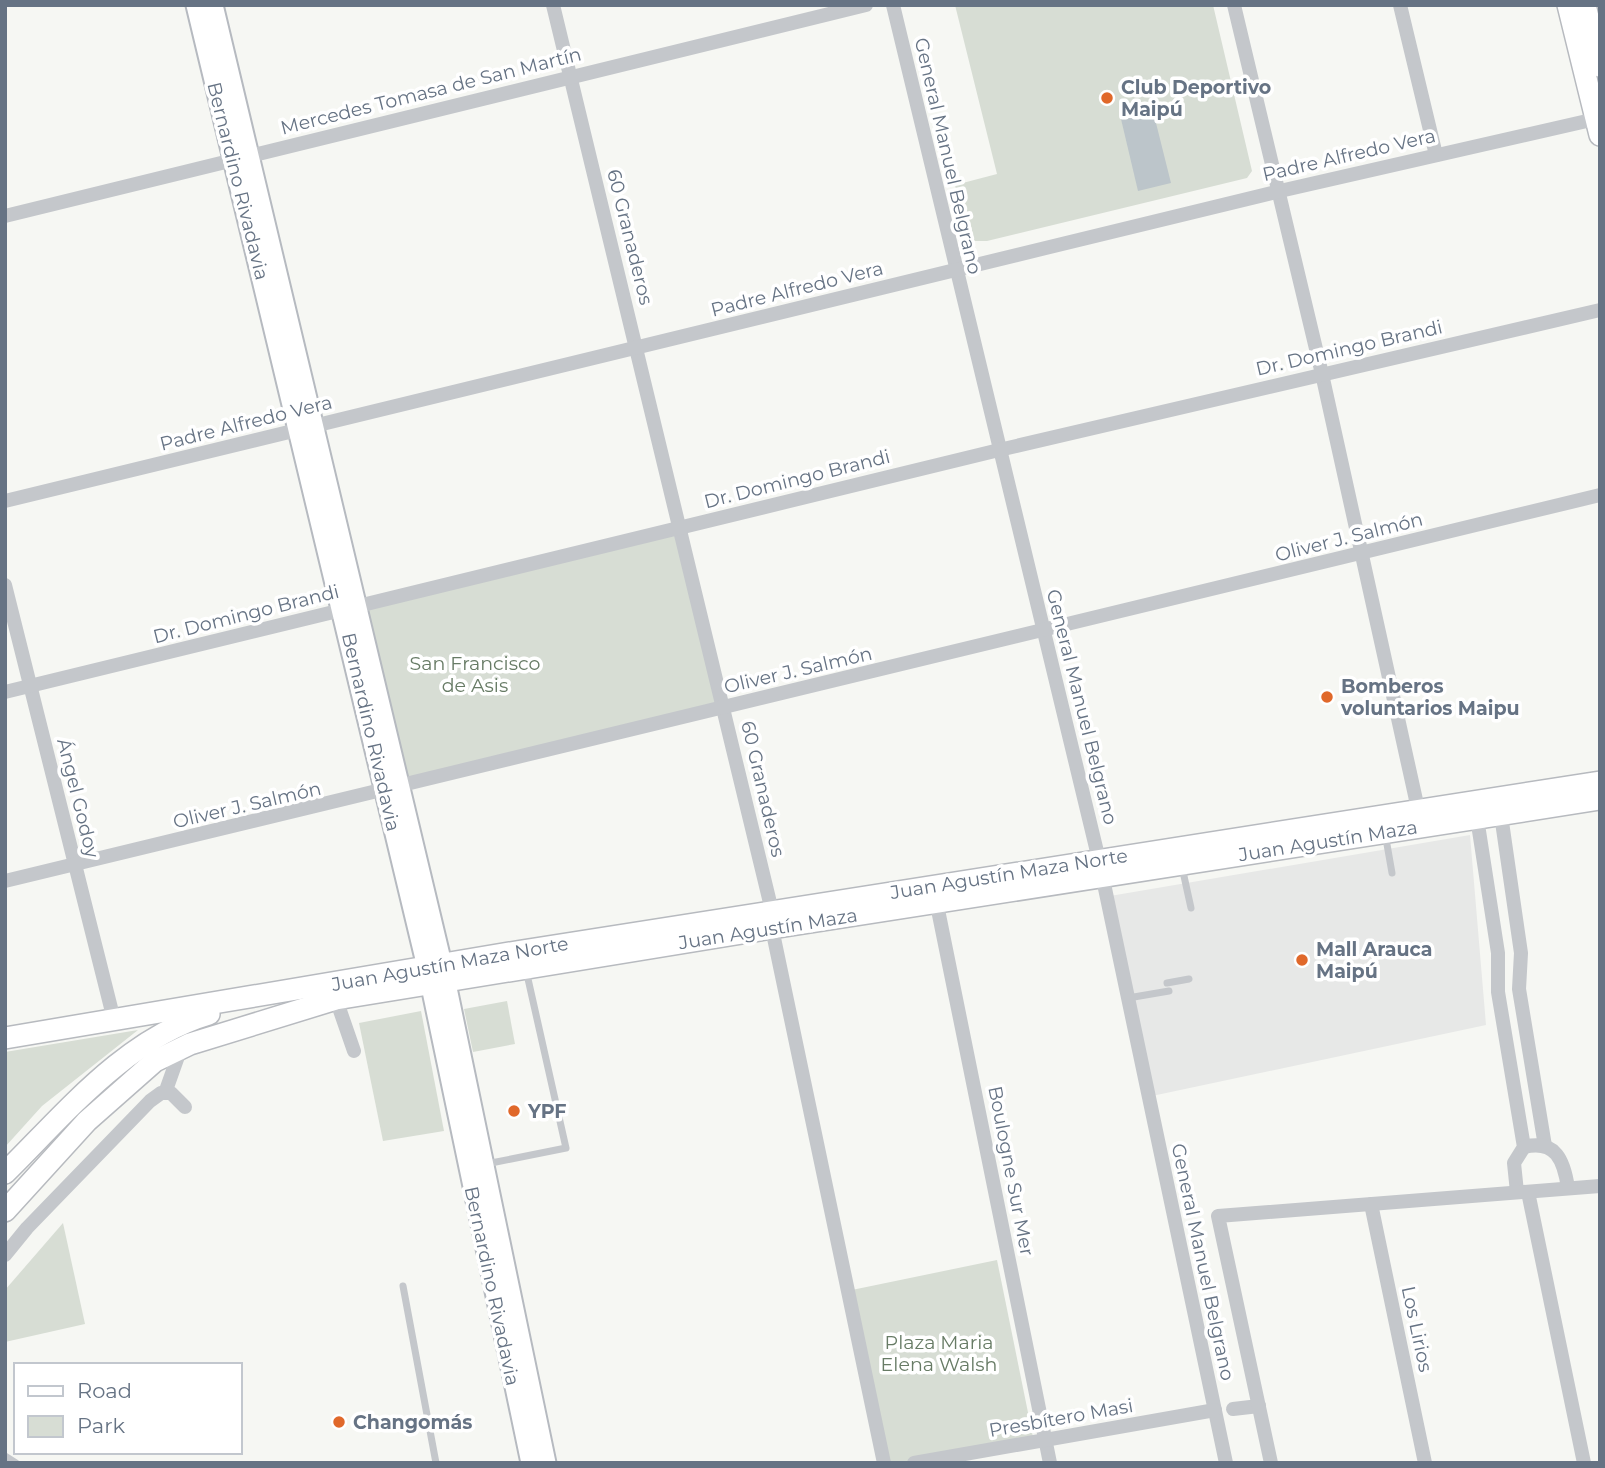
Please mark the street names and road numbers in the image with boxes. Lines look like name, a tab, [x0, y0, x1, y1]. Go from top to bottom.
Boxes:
street label: General Manuel Belgrano	[910, 36, 986, 277]
street label: Mercedes Tomasa de San Martín	[278, 42, 584, 140]
street label: Bernardino Rivadavia	[202, 80, 274, 282]
street label: Padre Alfredo Vera	[1260, 124, 1438, 186]
street label: 60 Granaderos	[602, 167, 658, 307]
street label: Padre Alfredo Vera	[708, 256, 886, 322]
street label: Dr. Domingo Brandi	[1253, 315, 1445, 381]
street label: Padre Alfredo Vera	[157, 390, 335, 456]
street label: Dr. Domingo Brandi	[702, 445, 892, 513]
street label: Oliver J. Salmón	[1273, 508, 1425, 566]
street label: Dr. Domingo Brandi	[151, 580, 341, 648]
street label: General Manuel Belgrano	[1042, 587, 1122, 827]
street label: Bernardino Rivadavia	[337, 631, 405, 833]
street label: Oliver J. Salmón	[722, 642, 874, 698]
street label: 60 Granaderos	[736, 719, 790, 859]
street label: Ángel Godoy	[52, 736, 104, 861]
street label: Oliver J. Salmón	[171, 777, 323, 833]
street label: Juan Agustín Maza	[1236, 815, 1419, 867]
street label: Juan Agustín Maza Norte	[888, 844, 1129, 904]
street label: Juan Agustín Maza	[676, 903, 859, 955]
street label: Juan Agustín Maza Norte	[329, 932, 570, 996]
street label: Boulogne Sur Mer	[983, 1084, 1039, 1258]
street label: General Manuel Belgrano	[1167, 1141, 1239, 1383]
street label: Bernardino Rivadavia	[460, 1184, 524, 1388]
street label: Los Lirios	[1397, 1284, 1437, 1374]
street label: Presbítero Masi	[987, 1394, 1135, 1442]

